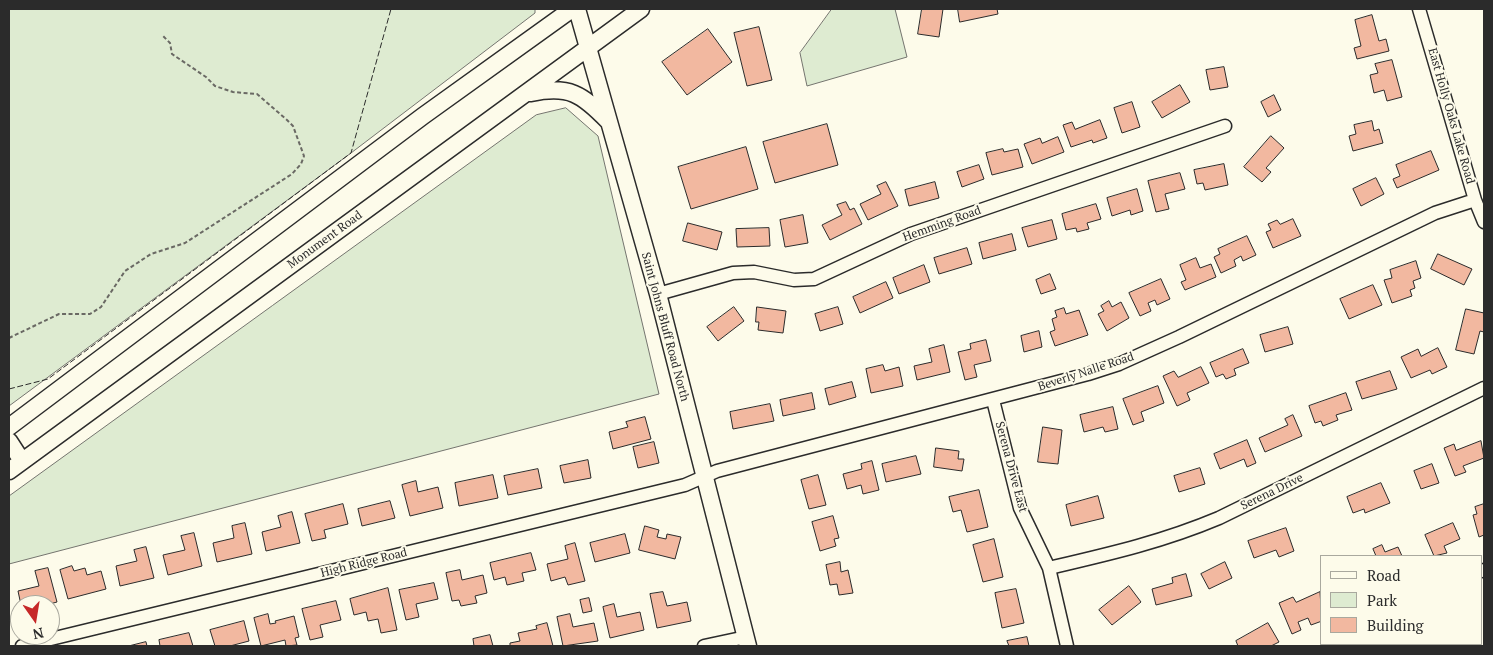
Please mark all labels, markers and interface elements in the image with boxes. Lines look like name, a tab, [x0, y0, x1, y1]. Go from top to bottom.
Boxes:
street label: East Holly Oaks Lake Road	[1425, 46, 1477, 186]
street label: Hemming Road	[901, 203, 983, 245]
street label: Monument Road	[285, 208, 365, 272]
street label: Saint Johns Bluff Road North	[638, 251, 692, 403]
street label: Beverly Nalle Road	[1036, 350, 1136, 394]
street label: Serena Drive East	[992, 420, 1030, 514]
street label: Serena Drive	[1238, 471, 1306, 513]
street label: High Ridge Road	[319, 545, 409, 581]
legend	[1320, 555, 1483, 645]
text: Road	[1367, 565, 1400, 585]
text: Park	[1367, 590, 1397, 610]
north arrow	[10, 595, 60, 645]
text: Building	[1367, 615, 1424, 635]
text: N	[31, 624, 46, 645]

